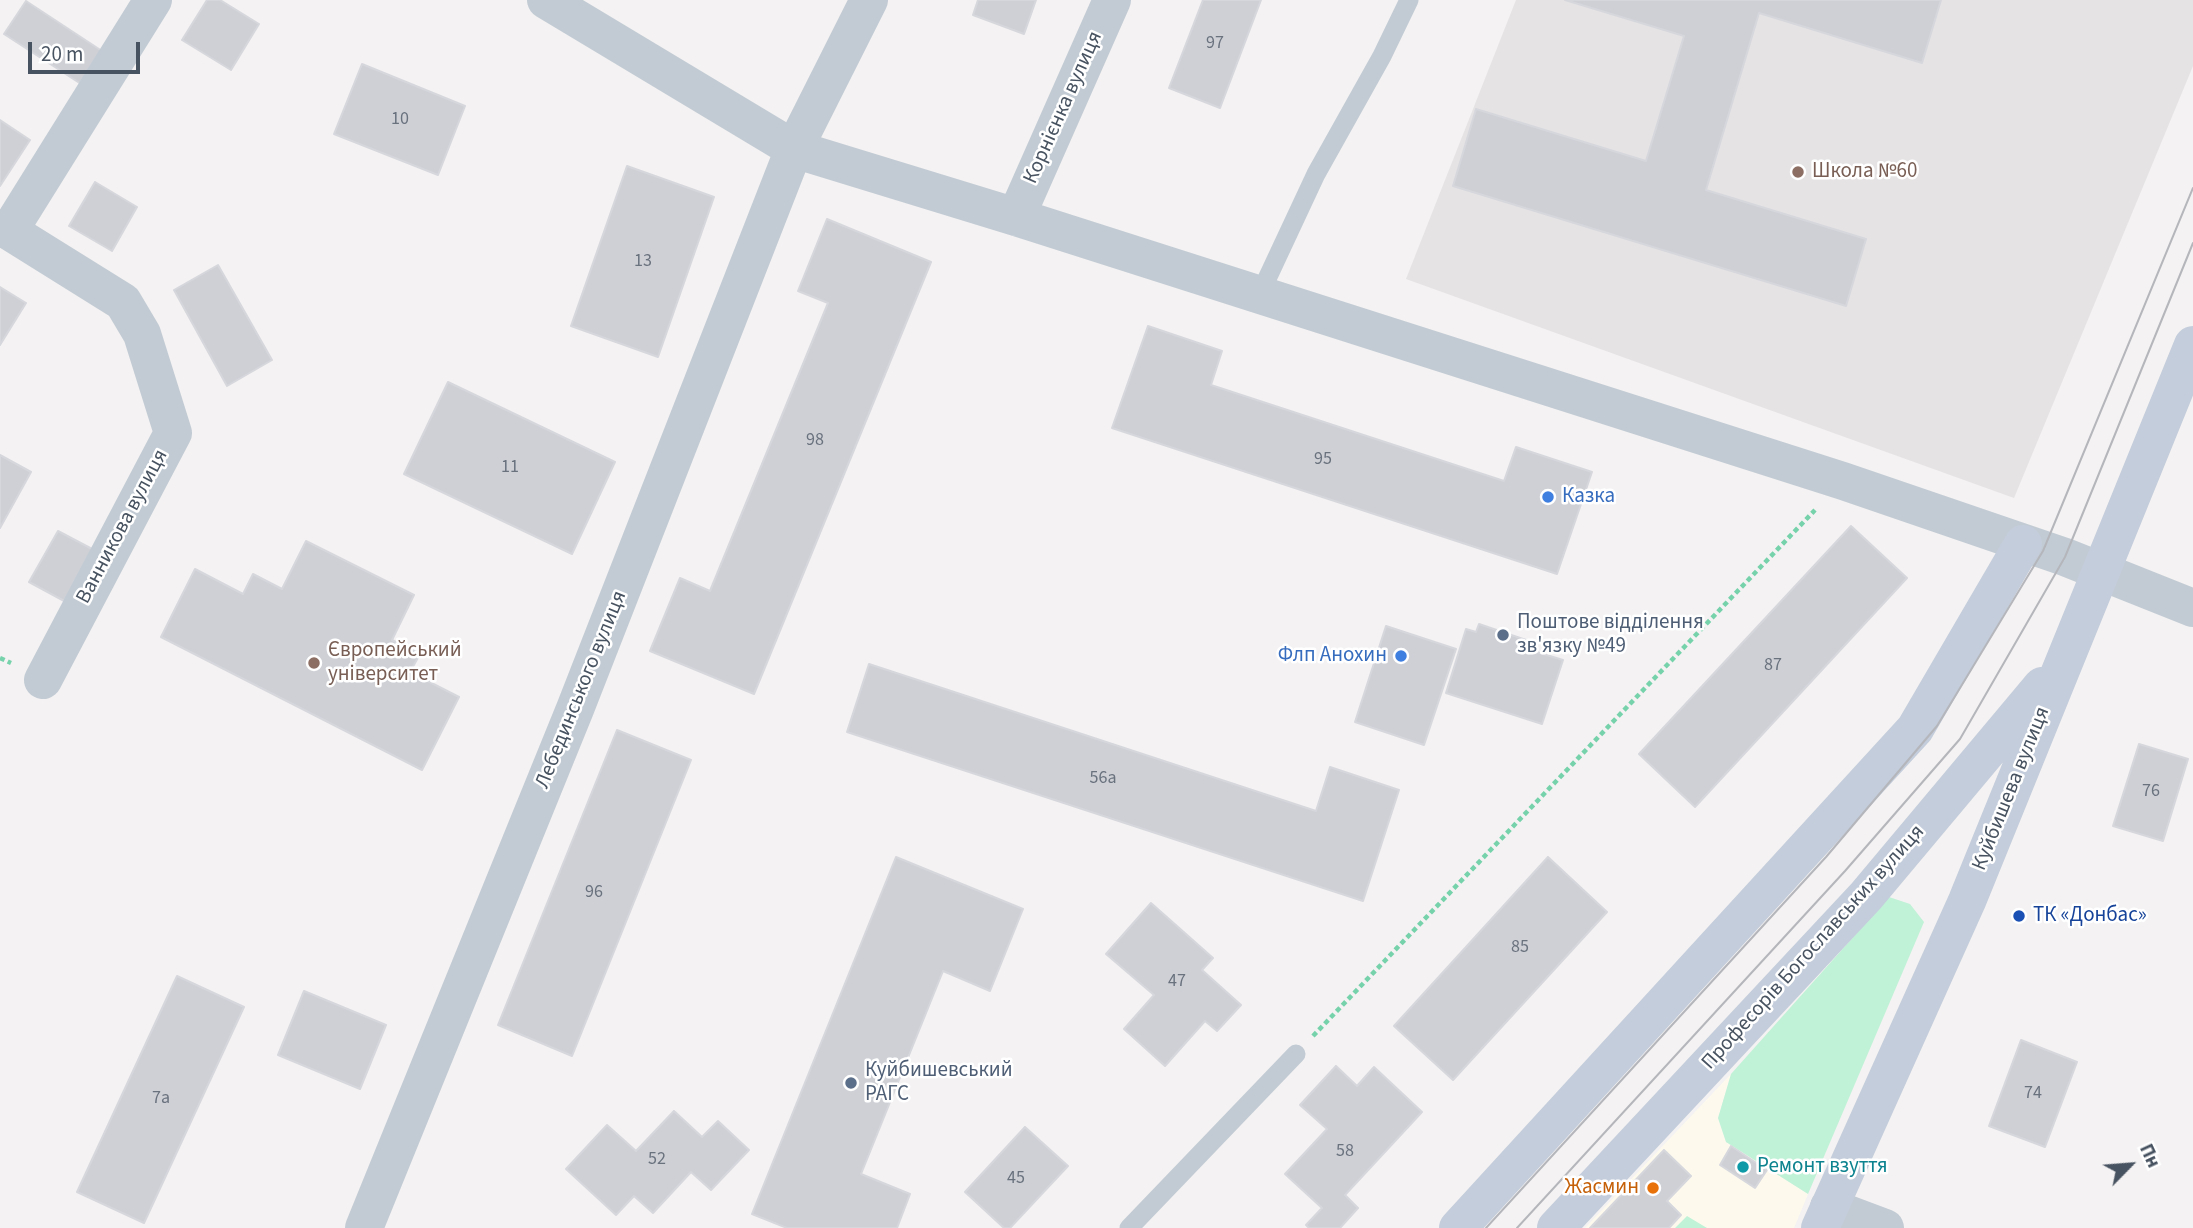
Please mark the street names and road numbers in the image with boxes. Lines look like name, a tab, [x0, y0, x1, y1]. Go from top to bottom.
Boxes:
street label: Корнієнка вулиця	[1019, 28, 1109, 188]
street label: Ванникова вулиця	[72, 446, 174, 608]
street label: Лебединського вулиця	[531, 588, 633, 792]
street label: Куйбишева вулиця	[1968, 704, 2056, 874]
street label: Професорів Богославських вулиця	[1697, 820, 1931, 1076]

